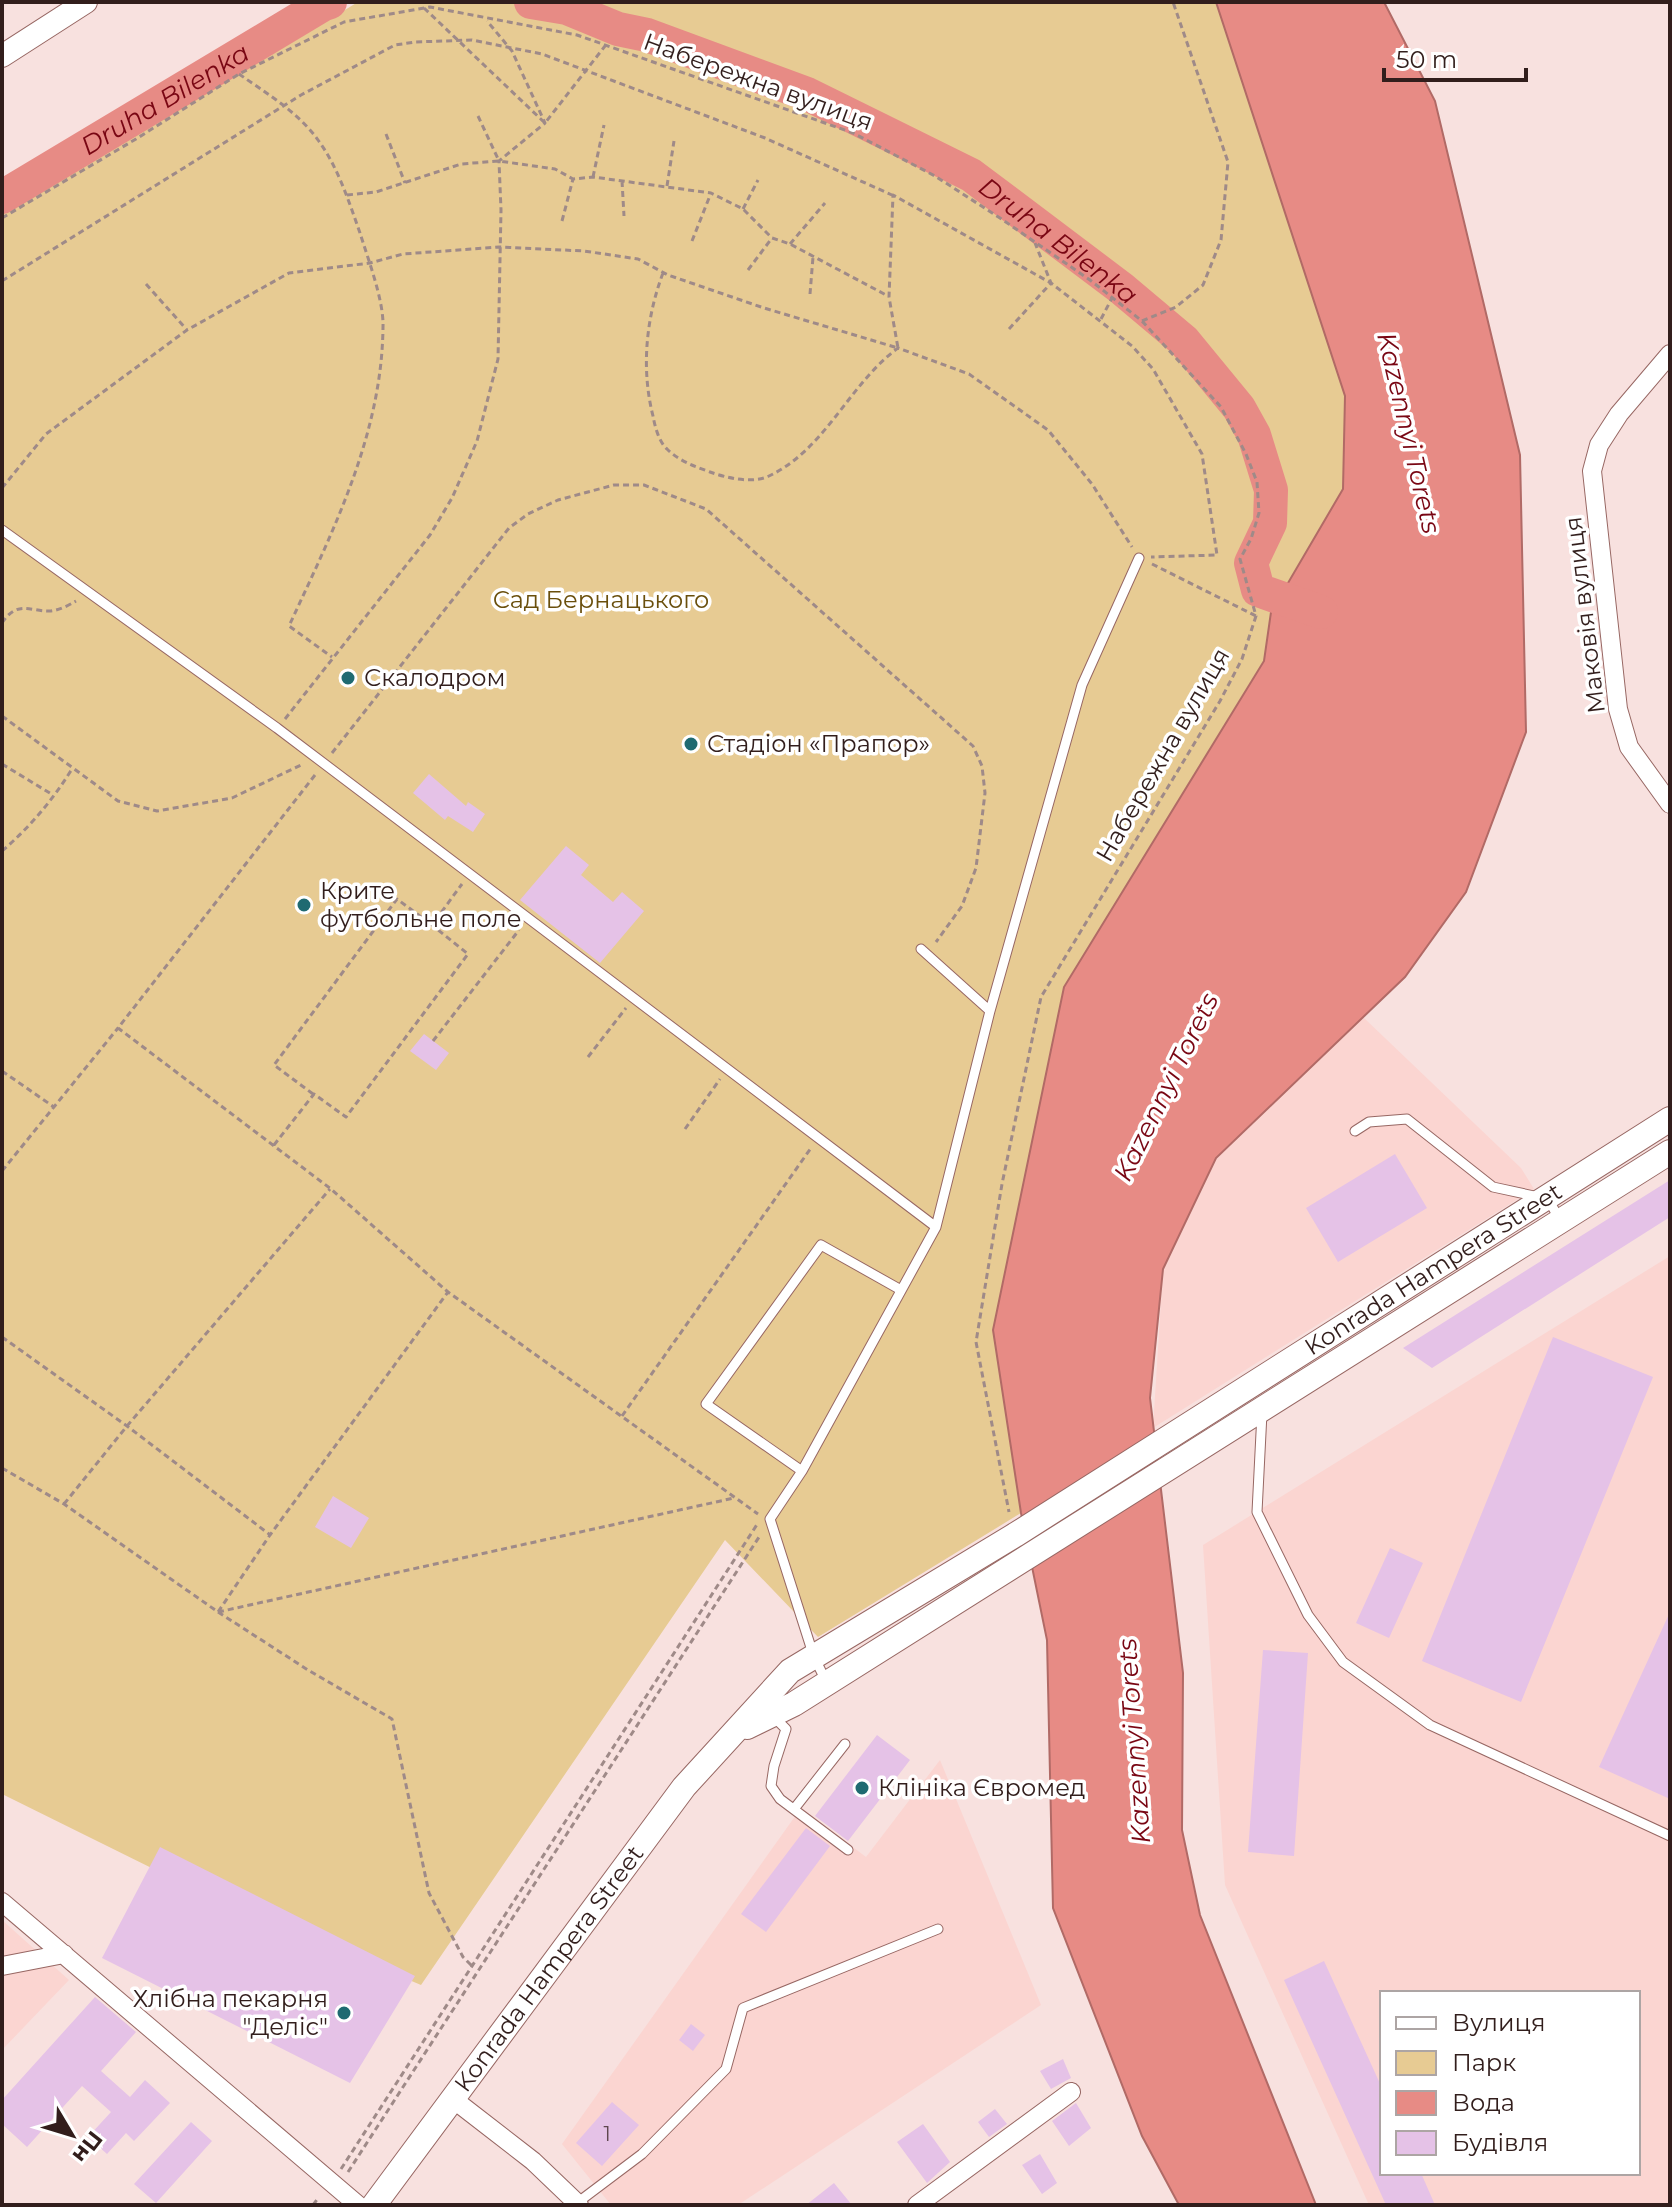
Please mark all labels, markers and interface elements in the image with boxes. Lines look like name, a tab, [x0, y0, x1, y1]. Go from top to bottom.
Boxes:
street label: Набережна вулиця	[640, 27, 877, 136]
scale bar	[1384, 32, 1526, 82]
water label: Druha Bilenka	[75, 37, 255, 162]
text: 50 m	[1396, 45, 1457, 74]
water label: Druha Bilenka	[972, 171, 1144, 311]
water label: Kazennyi Torets	[1370, 329, 1448, 537]
street label: Маковія вулиця	[1558, 515, 1611, 715]
park label: Сад Бернацького	[493, 585, 709, 614]
street label: Набережна вулиця	[1090, 643, 1236, 867]
place label: Скалодром	[364, 663, 506, 692]
marker: Скалодром	[339, 669, 357, 687]
place label: Стадіон «Прапор»	[707, 729, 930, 758]
marker: Стадіон «Прапор»	[682, 735, 700, 753]
place label: Крите футбольне поле	[320, 876, 522, 933]
marker: Крите футбольне поле	[295, 896, 313, 914]
water label: Kazennyi Torets	[1107, 987, 1226, 1186]
street label: Konrada Hampera Street	[1299, 1176, 1567, 1361]
water label: Kazennyi Torets	[1111, 1637, 1157, 1845]
place label: Клініка Євромед	[878, 1773, 1085, 1802]
marker: Клініка Євромед	[853, 1779, 871, 1797]
street label: Konrada Hampera Street	[448, 1840, 650, 2097]
place label: Хлібна пекарня "Деліс"	[133, 1984, 328, 2041]
legend	[1380, 1991, 1640, 2175]
marker: Хлібна пекарня "Деліс"	[335, 2004, 353, 2022]
text: Вулиця	[1452, 2008, 1545, 2037]
text: Парк	[1452, 2048, 1516, 2077]
text: Вода	[1452, 2088, 1515, 2117]
north arrow	[32, 2095, 112, 2175]
house number: 1	[603, 2122, 611, 2146]
text: Пн	[67, 2126, 108, 2168]
text: Будівля	[1452, 2128, 1548, 2157]

